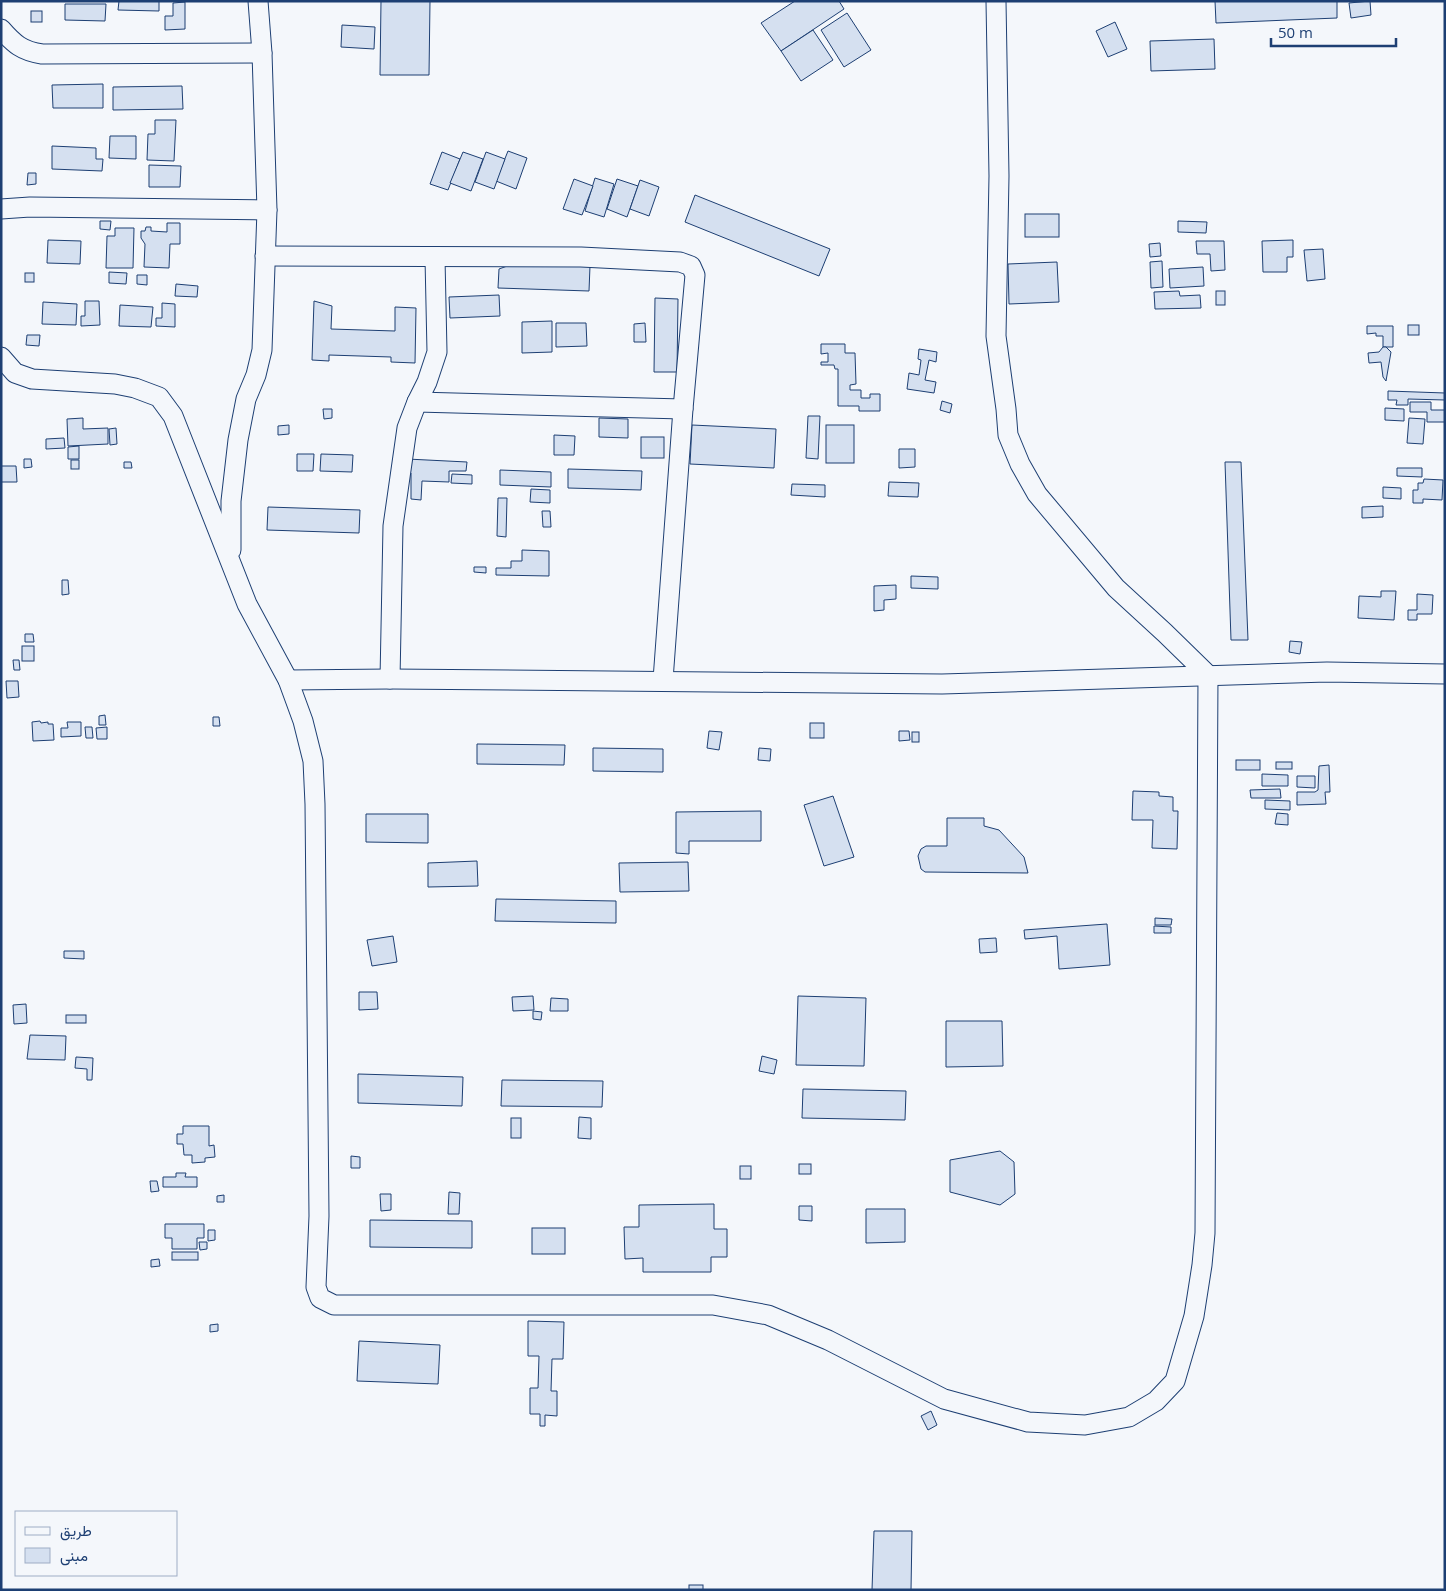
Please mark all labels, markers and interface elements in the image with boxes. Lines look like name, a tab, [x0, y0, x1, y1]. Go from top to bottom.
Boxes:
scale bar	[1271, 15, 1396, 47]
text: 50 m	[1278, 22, 1313, 42]
legend	[15, 1511, 178, 1576]
text: طريق	[60, 1520, 92, 1541]
text: مبنى	[60, 1545, 88, 1566]

